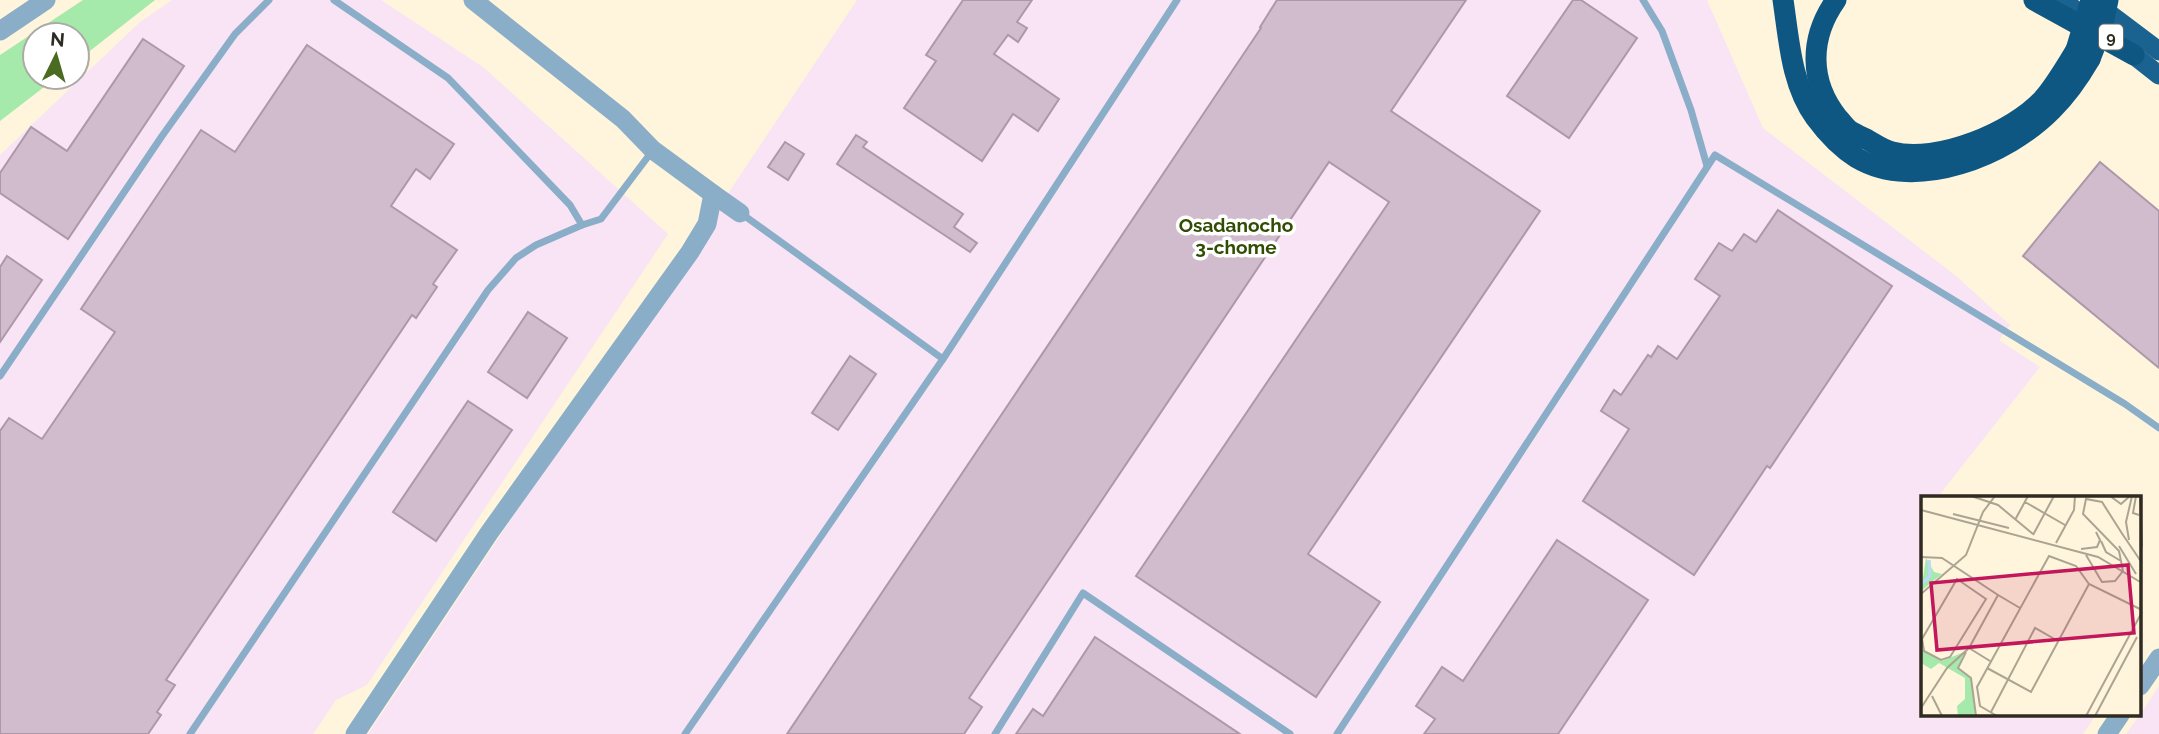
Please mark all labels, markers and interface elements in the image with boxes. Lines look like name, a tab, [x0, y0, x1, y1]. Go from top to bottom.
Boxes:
north arrow	[21, 21, 91, 91]
road number: 9	[2099, 24, 2123, 50]
text: N	[49, 27, 66, 51]
district label: Osadanocho 3-chome	[1179, 214, 1293, 258]
inset map	[1921, 496, 2142, 716]

